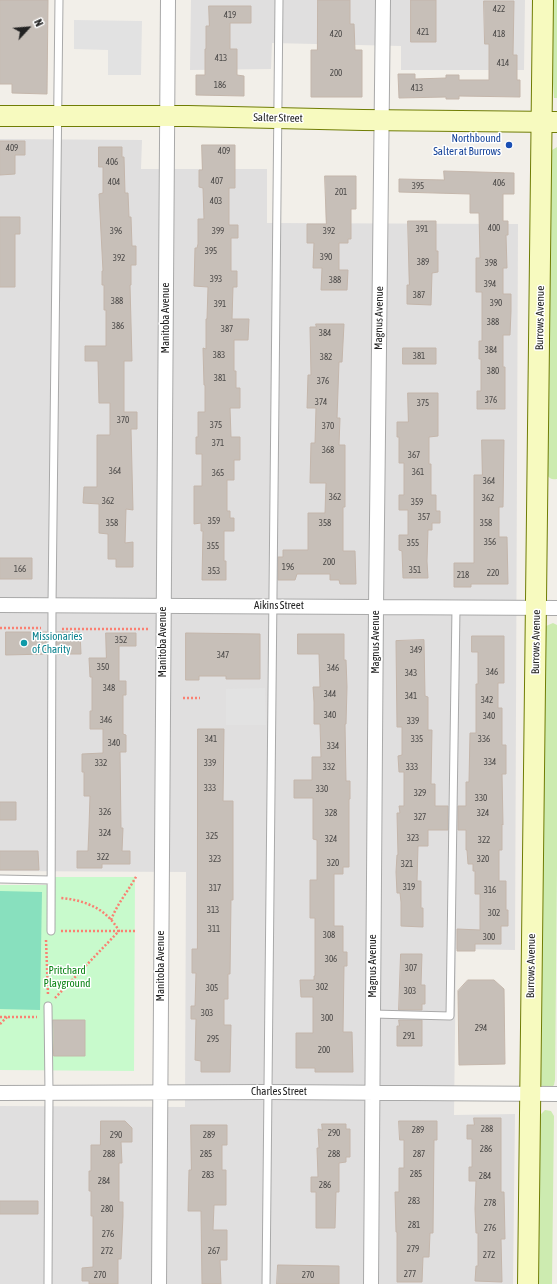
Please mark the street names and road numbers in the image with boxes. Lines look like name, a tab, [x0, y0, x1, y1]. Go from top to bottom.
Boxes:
street label: Salter Street	[253, 111, 303, 125]
street label: Manitoba Avenue	[159, 283, 173, 353]
street label: Magnus Avenue	[372, 286, 386, 350]
street label: Burrows Avenue	[533, 286, 547, 350]
street label: Aikins Street	[254, 599, 304, 613]
street label: Manitoba Avenue	[156, 607, 170, 677]
street label: Magnus Avenue	[369, 610, 383, 674]
street label: Burrows Avenue	[529, 610, 543, 674]
street label: Manitoba Avenue	[154, 931, 168, 1001]
street label: Magnus Avenue	[366, 934, 380, 998]
street label: Burrows Avenue	[524, 934, 538, 998]
street label: Charles Street	[251, 1085, 307, 1099]

